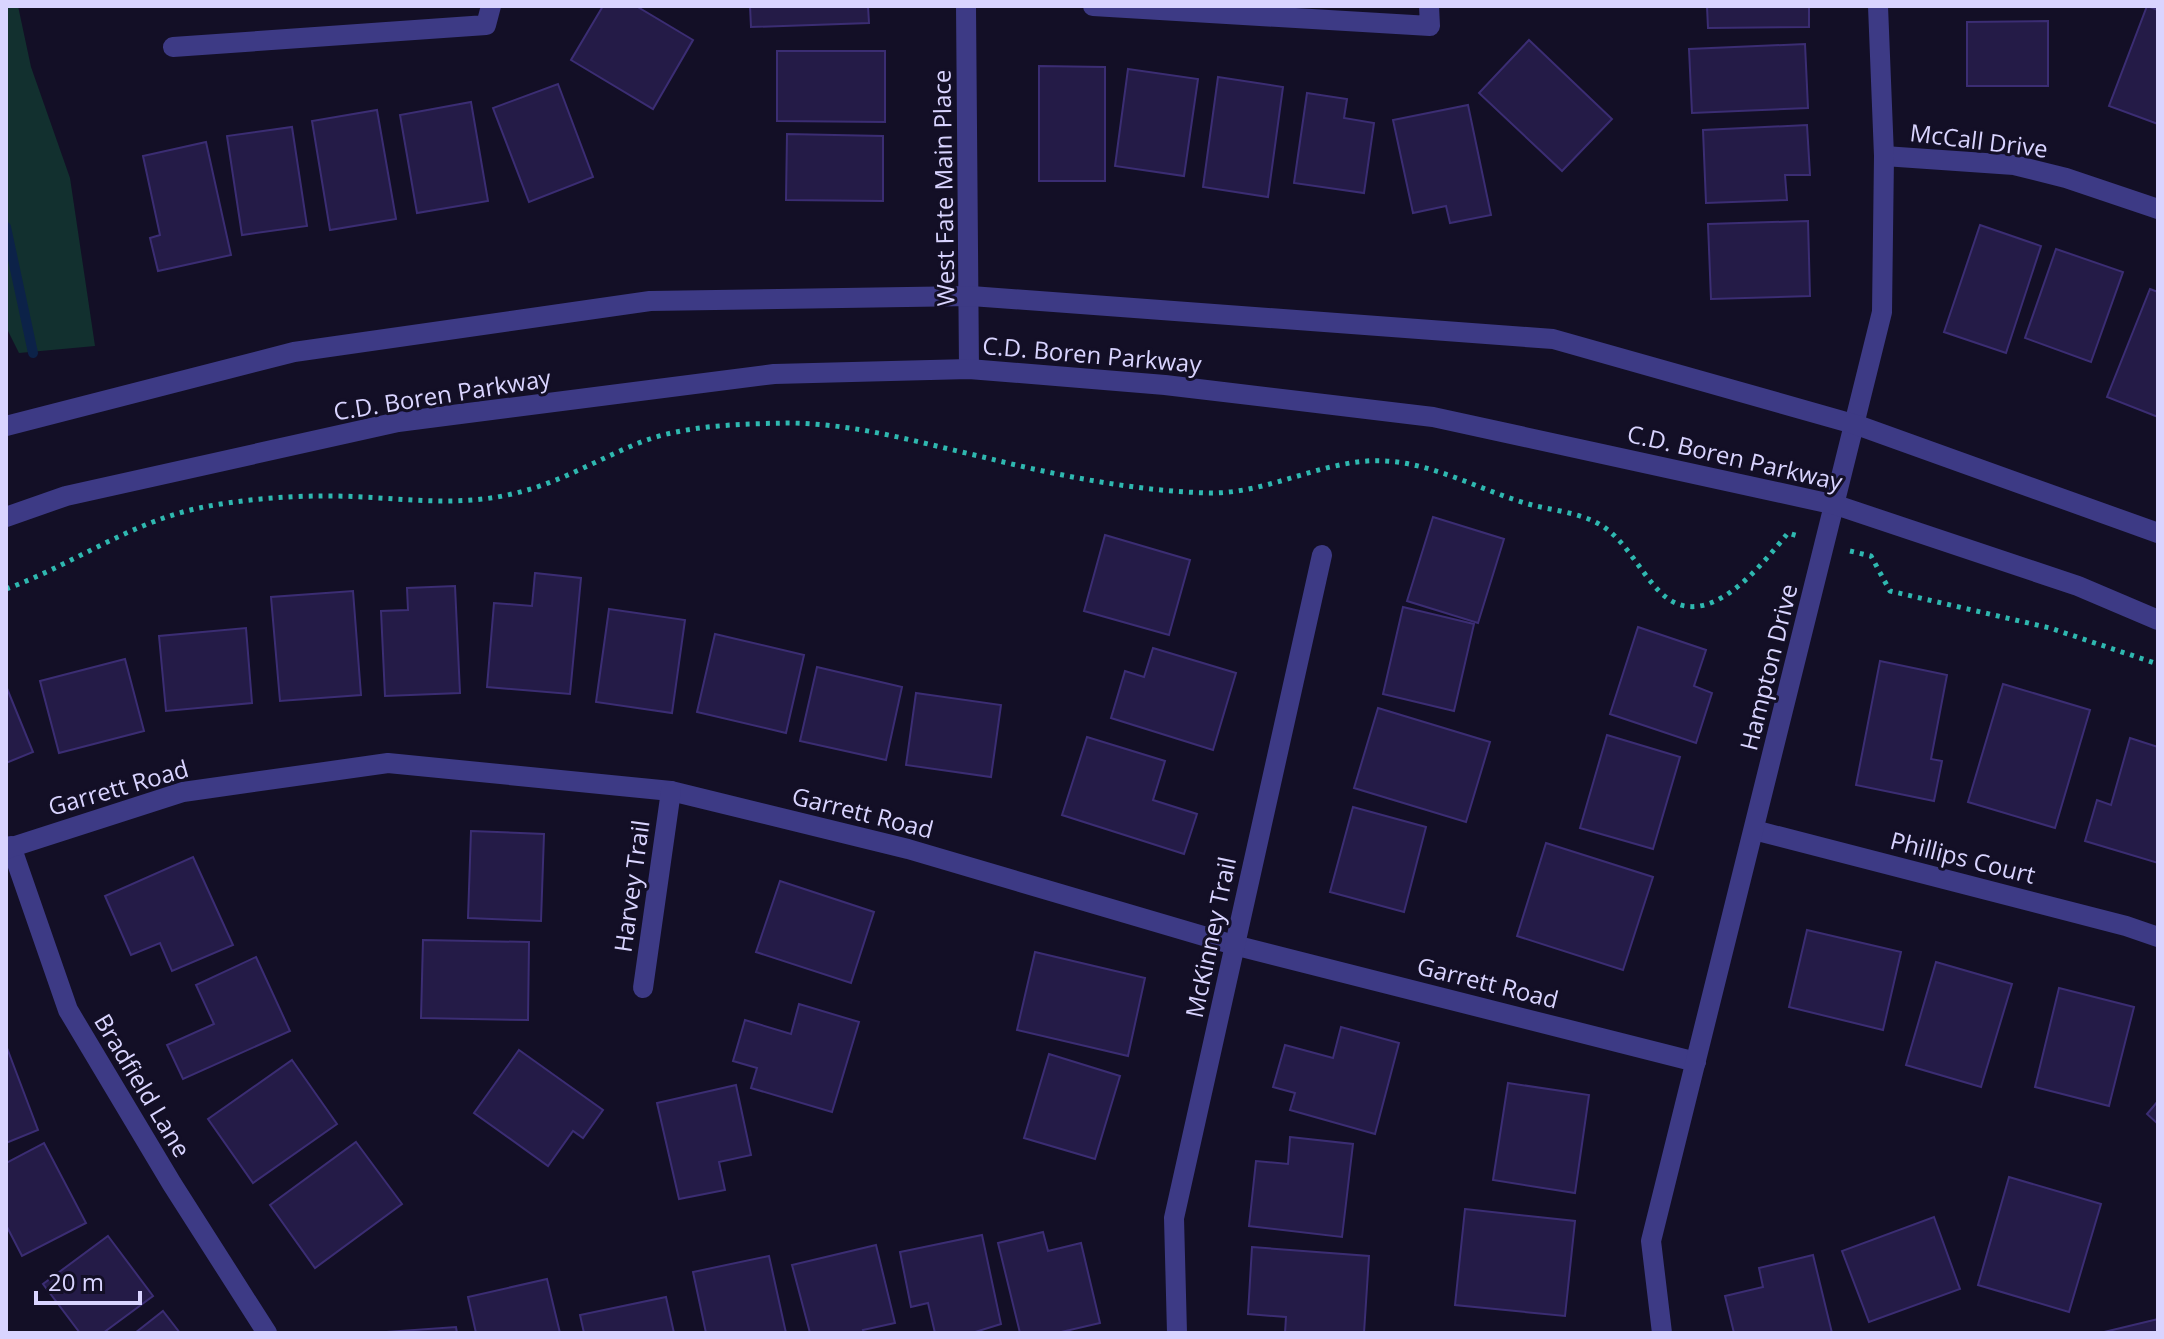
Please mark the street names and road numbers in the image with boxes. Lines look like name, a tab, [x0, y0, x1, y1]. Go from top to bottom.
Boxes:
street label: West Fate Main Place	[924, 69, 962, 307]
street label: McCall Drive	[1908, 115, 2050, 165]
street label: C.D. Boren Parkway	[981, 328, 1204, 380]
street label: C.D. Boren Parkway	[331, 360, 554, 427]
street label: C.D. Boren Parkway	[1624, 416, 1847, 498]
street label: Hampton Drive	[1731, 580, 1805, 754]
street label: Garrett Road	[44, 751, 192, 823]
street label: Garrett Road	[789, 779, 937, 845]
street label: Harvey Trail	[605, 818, 657, 954]
street label: Phillips Court	[1887, 823, 2039, 891]
street label: McKinney Trail	[1177, 854, 1243, 1020]
street label: Garrett Road	[1414, 949, 1562, 1015]
street label: Bradfield Lane	[87, 1007, 199, 1163]

